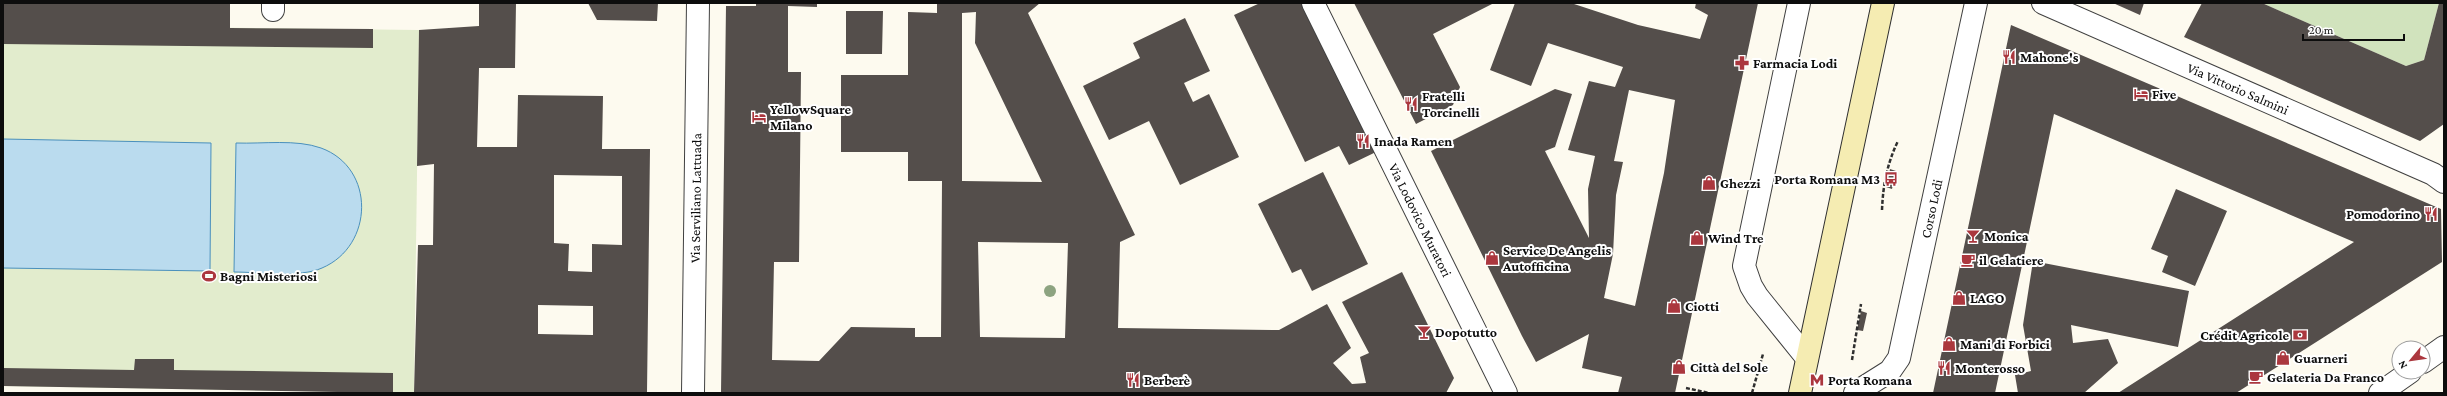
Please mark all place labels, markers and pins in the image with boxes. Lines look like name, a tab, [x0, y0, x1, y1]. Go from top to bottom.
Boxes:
restaurant icon: Mahone's	[2001, 49, 2017, 65]
place label: Mahone's	[2020, 49, 2079, 65]
pharmacy icon: Farmacia Lodi	[1734, 55, 1750, 71]
place label: Farmacia Lodi	[1753, 55, 1837, 71]
hotel icon: Five	[2133, 86, 2149, 102]
place label: Five	[2152, 86, 2177, 102]
place label: Fratelli Torcinelli	[1422, 88, 1479, 120]
restaurant icon: Fratelli Torcinelli	[1403, 96, 1419, 112]
place label: YellowSquare Milano	[770, 101, 851, 133]
hotel icon: YellowSquare Milano	[751, 109, 767, 125]
restaurant icon: Inada Ramen	[1355, 133, 1371, 149]
place label: Inada Ramen	[1374, 133, 1452, 149]
place label: Porta Romana M3	[1774, 171, 1880, 187]
bus stop icon: Porta Romana M3	[1883, 171, 1899, 187]
shop icon: Ghezzi	[1701, 175, 1717, 191]
place label: Ghezzi	[1720, 175, 1760, 191]
place label: Pomodorino	[2346, 206, 2420, 222]
restaurant icon: Pomodorino	[2423, 206, 2439, 222]
bar icon: Monica	[1965, 228, 1981, 244]
place label: Monica	[1984, 228, 2029, 244]
shop icon: Wind Tre	[1689, 230, 1705, 246]
place label: Wind Tre	[1707, 230, 1764, 246]
place label: Service De Angelis Autofficina	[1502, 242, 1611, 274]
shop icon: Service De Angelis Autofficina	[1484, 250, 1500, 266]
cafe icon: il Gelatiere	[1960, 252, 1976, 268]
place label: il Gelatiere	[1979, 252, 2044, 268]
sports icon: Bagni Misteriosi	[201, 268, 217, 284]
place label: Bagni Misteriosi	[220, 268, 317, 284]
shop icon: LAGO	[1951, 290, 1967, 306]
place label: LAGO	[1970, 290, 2005, 306]
shop icon: Ciotti	[1666, 298, 1682, 314]
place label: Ciotti	[1685, 298, 1719, 314]
bar icon: Dopotutto	[1416, 324, 1432, 340]
place label: Dopotutto	[1435, 324, 1497, 340]
place label: Crédit Agricole	[2200, 327, 2289, 343]
bank icon: Crédit Agricole	[2292, 327, 2308, 343]
shop icon: Mani di Forbici	[1941, 336, 1957, 352]
place label: Mani di Forbici	[1960, 336, 2050, 352]
shop icon: Guarneri	[2275, 350, 2291, 366]
place label: Guarneri	[2294, 350, 2348, 366]
shop icon: Città del Sole	[1671, 359, 1687, 375]
place label: Città del Sole	[1690, 359, 1768, 375]
restaurant icon: Monterosso	[1936, 360, 1952, 376]
place label: Monterosso	[1955, 360, 2025, 376]
cafe icon: Gelateria Da Franco	[2248, 369, 2264, 385]
place label: Gelateria Da Franco	[2267, 369, 2384, 385]
restaurant icon: Berberè	[1125, 372, 1141, 388]
place label: Berberè	[1144, 372, 1191, 388]
metro station icon: Porta Romana	[1809, 372, 1825, 388]
place label: Porta Romana	[1828, 372, 1912, 388]

